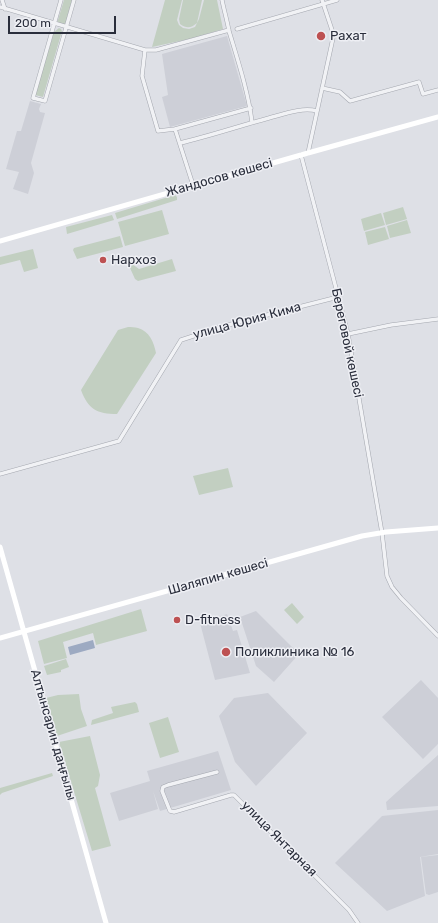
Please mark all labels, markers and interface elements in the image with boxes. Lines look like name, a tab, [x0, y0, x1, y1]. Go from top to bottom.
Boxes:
scale bar	[10, 8, 118, 34]
text: 200 m	[15, 16, 51, 30]
place label: Рахат	[330, 28, 366, 44]
marker: Рахат	[315, 30, 327, 42]
street label: Жандосов көшесі	[164, 155, 274, 201]
place label: Нархоз	[111, 252, 156, 268]
marker: Нархоз	[98, 255, 108, 265]
street label: Береговой көшесі	[328, 287, 366, 399]
street label: улица Юрия Кима	[191, 299, 303, 343]
street label: Шаляпин көшесі	[166, 555, 270, 599]
place label: D-fitness	[185, 612, 241, 628]
marker: D-fitness	[172, 615, 182, 625]
place label: Поликлиника № 16	[235, 644, 354, 660]
marker: Поликлиника № 16	[220, 646, 232, 658]
street label: Алтынсарин даңғылы	[27, 668, 79, 802]
street label: улица Янтарная	[238, 798, 320, 880]

